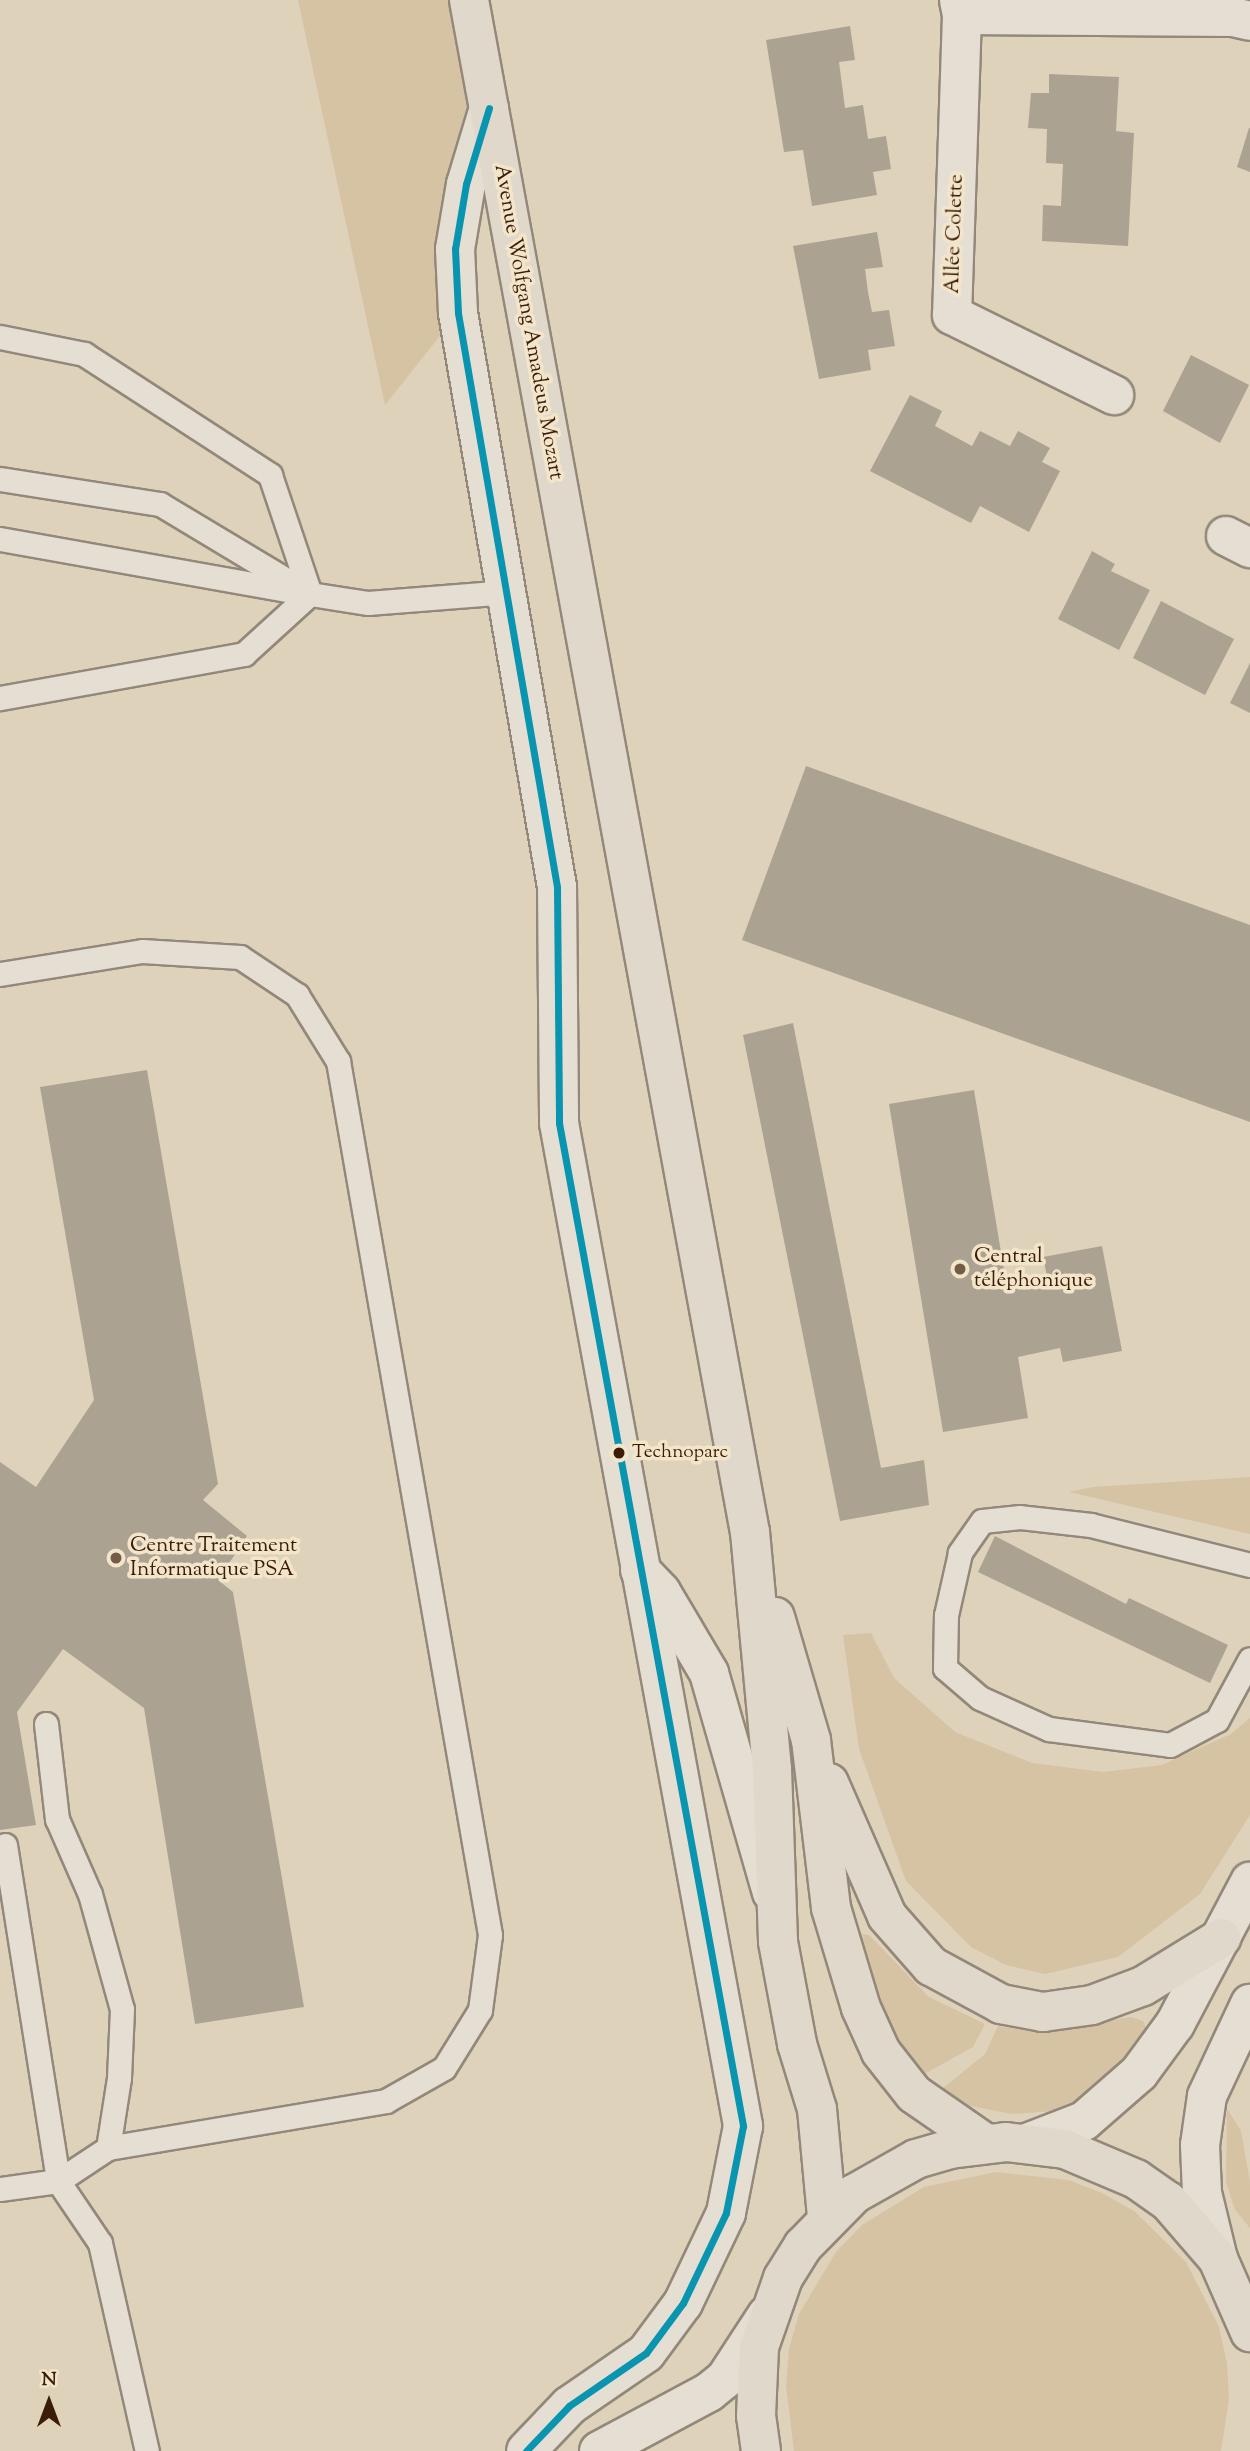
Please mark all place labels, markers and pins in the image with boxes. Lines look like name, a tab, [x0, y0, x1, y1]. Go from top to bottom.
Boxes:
place label: Central téléphonique	[974, 1244, 1093, 1294]
marker: Central téléphonique	[952, 1261, 968, 1277]
place label: Technoparc	[632, 1442, 728, 1464]
marker: Technoparc	[612, 1446, 626, 1460]
place label: Centre Traitement Informatique PSA	[130, 1533, 297, 1583]
marker: Centre Traitement Informatique PSA	[108, 1550, 124, 1566]

